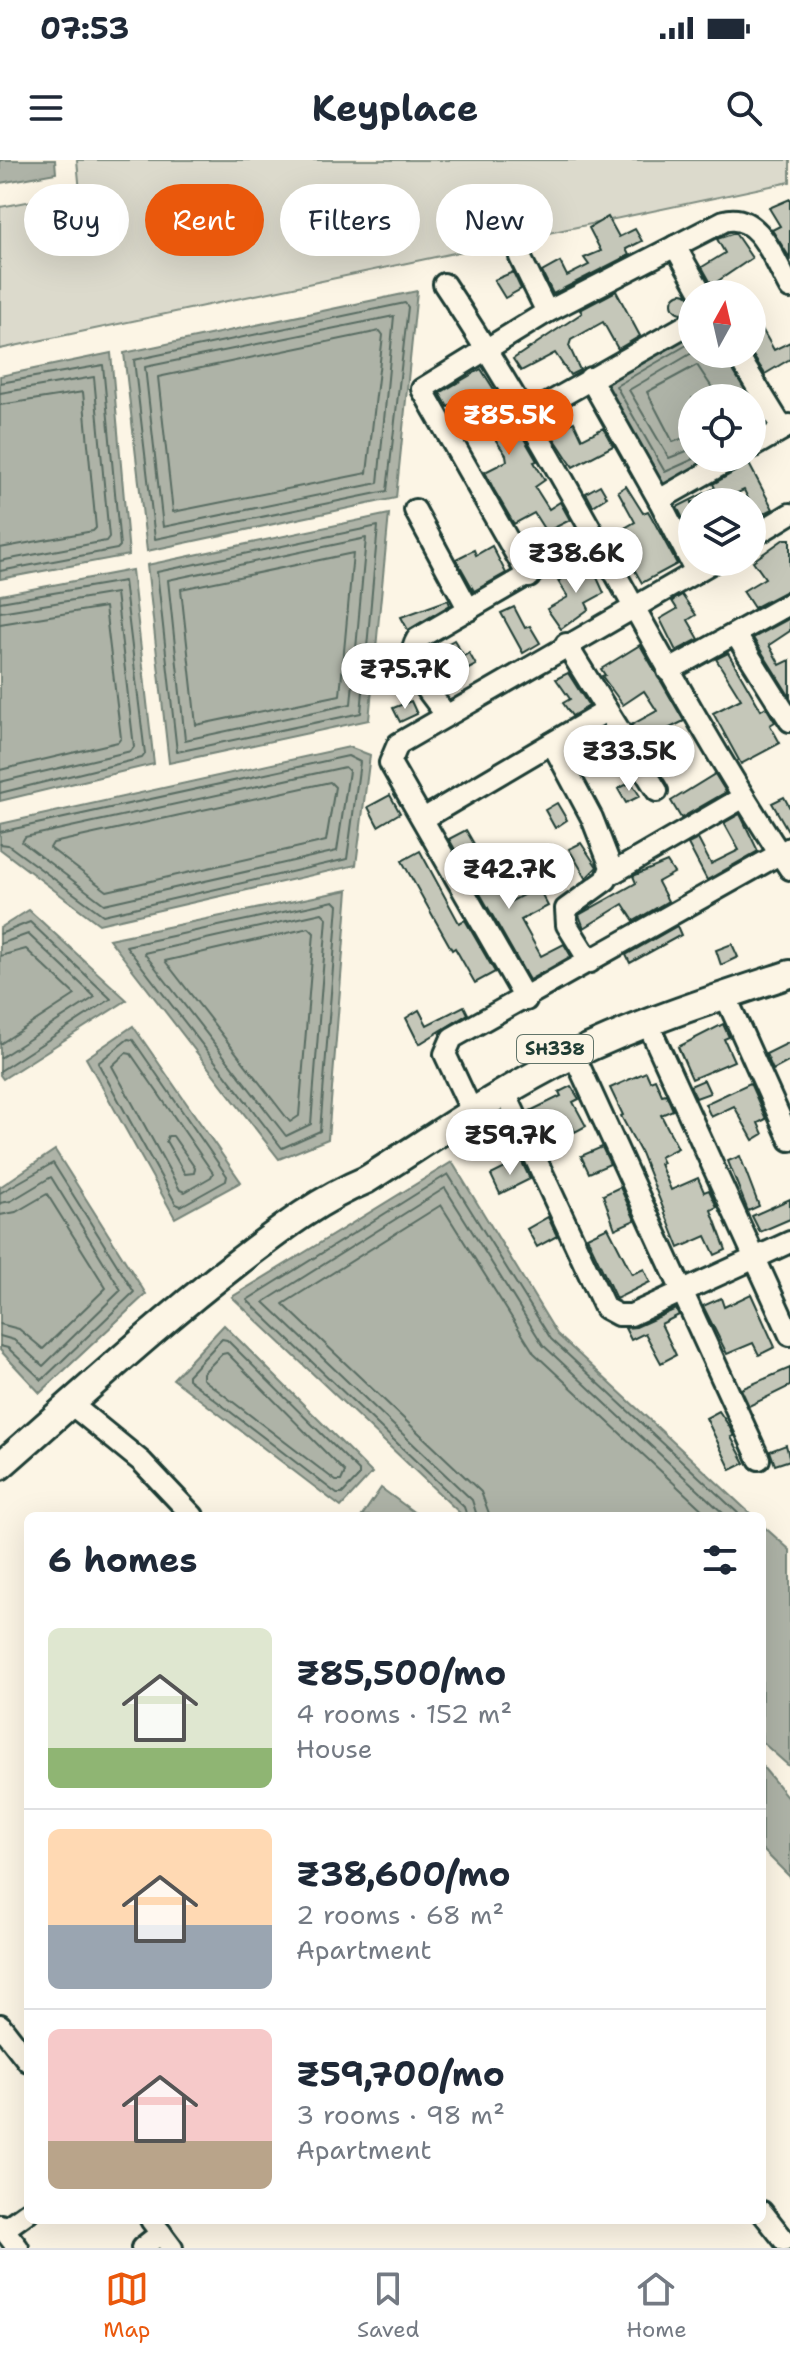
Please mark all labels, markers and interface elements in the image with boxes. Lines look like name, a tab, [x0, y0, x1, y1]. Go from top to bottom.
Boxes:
text: 07:53	[40, 8, 129, 49]
text: Keyplace	[312, 84, 478, 133]
icon: menu	[24, 86, 68, 130]
icon: search	[722, 86, 766, 130]
chip: Buy	[24, 184, 129, 256]
chip: Rent	[145, 184, 264, 256]
chip: Filters	[280, 184, 420, 256]
chip: New	[436, 184, 553, 256]
north arrow	[678, 280, 766, 368]
map controls	[678, 280, 766, 576]
button: locate	[678, 384, 766, 472]
pin: ₹85.5K	[444, 389, 574, 457]
text: ₹85.5K	[462, 397, 556, 432]
button: layers	[678, 488, 766, 576]
pin: ₹38.6K	[511, 527, 641, 595]
text: ₹38.6K	[528, 535, 624, 570]
pin: ₹75.7K	[340, 643, 470, 711]
text: ₹75.7K	[359, 651, 451, 686]
pin: ₹33.5K	[564, 725, 694, 793]
text: ₹33.5K	[582, 733, 676, 768]
pin: ₹42.7K	[444, 843, 574, 911]
text: ₹42.7K	[462, 851, 556, 886]
road number: SH338	[517, 1035, 593, 1063]
pin: ₹59.7K	[445, 1109, 575, 1177]
text: ₹59.7K	[464, 1117, 556, 1152]
text: 6 homes	[48, 1537, 197, 1583]
icon: filters	[698, 1538, 742, 1582]
text: ₹85,500/mo	[296, 1650, 506, 1696]
icon: home	[112, 1660, 208, 1756]
text: 4 rooms · 152 m²	[296, 1696, 512, 1731]
text: House	[296, 1731, 372, 1766]
text: ₹38,600/mo	[296, 1851, 511, 1897]
icon: home	[112, 1861, 208, 1957]
text: 2 rooms · 68 m²	[296, 1897, 504, 1932]
text: Apartment	[296, 1932, 432, 1967]
text: ₹59,700/mo	[296, 2051, 505, 2097]
icon: home	[112, 2061, 208, 2157]
text: 3 rooms · 98 m²	[296, 2097, 505, 2132]
text: Apartment	[296, 2132, 432, 2167]
tab: Map	[103, 2267, 150, 2344]
tab: Saved	[357, 2267, 420, 2344]
tab: Home	[626, 2267, 687, 2344]

